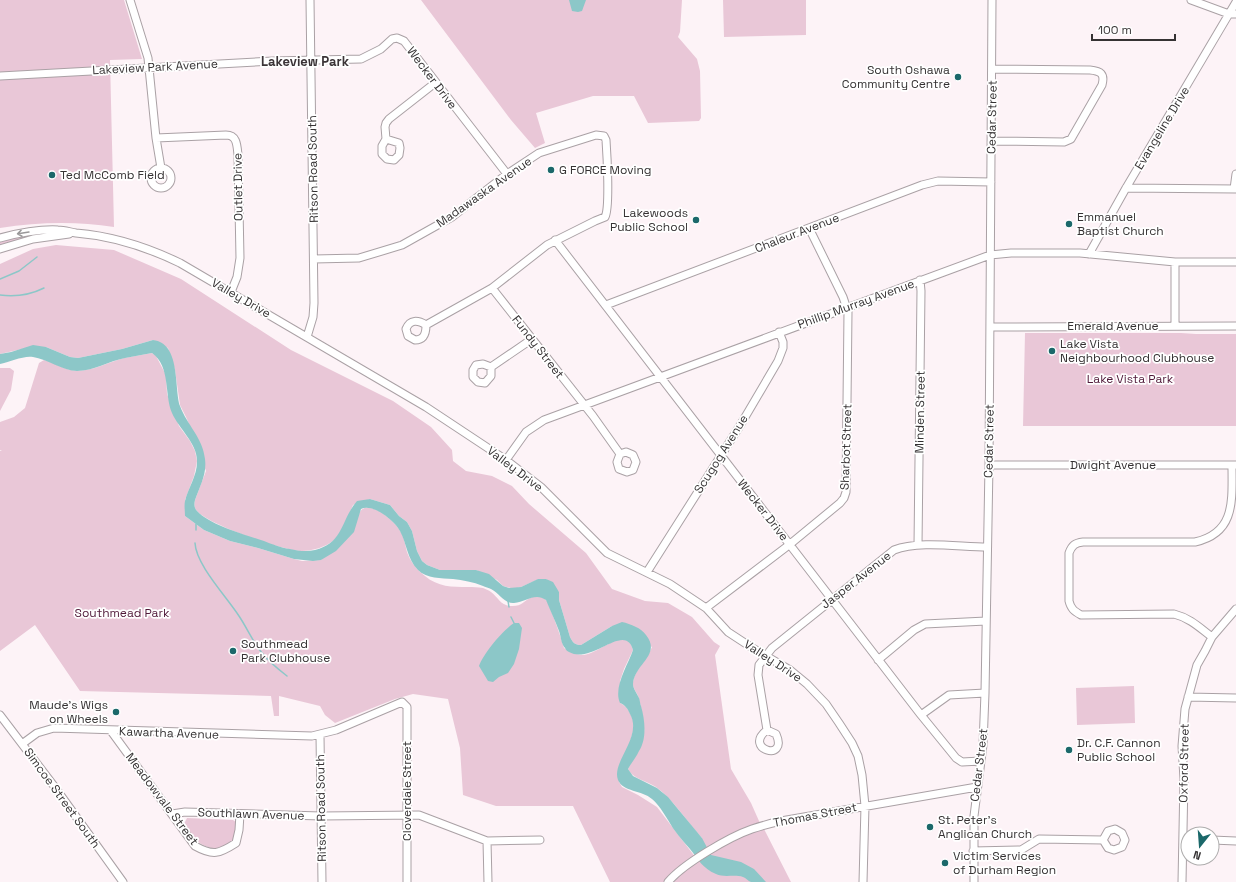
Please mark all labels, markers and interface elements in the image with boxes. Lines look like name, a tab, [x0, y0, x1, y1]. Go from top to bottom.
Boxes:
scale bar	[1092, 16, 1175, 42]
text: 100 m	[1098, 22, 1132, 38]
street label: Wecker Drive	[403, 44, 461, 112]
district label: Lakeview Park	[261, 53, 350, 70]
street label: Lakeview Park Avenue	[92, 56, 218, 78]
place label: South Oshawa Community Centre	[842, 62, 950, 92]
marker: South Oshawa Community Centre	[953, 72, 963, 82]
street label: Cedar Street	[983, 80, 1001, 154]
street label: Evangeline Drive	[1131, 83, 1193, 173]
street label: Ritson Road South	[304, 115, 322, 223]
street label: Outlet Drive	[229, 153, 247, 221]
street label: Madawaska Avenue	[433, 153, 535, 231]
place label: G FORCE Moving	[559, 162, 652, 178]
marker: G FORCE Moving	[546, 165, 556, 175]
place label: Ted McComb Field	[60, 167, 165, 183]
marker: Ted McComb Field	[47, 170, 57, 180]
place label: Lakewoods Public School	[610, 205, 688, 235]
place label: Emmanuel Baptist Church	[1077, 209, 1164, 239]
street label: Chaleur Avenue	[753, 210, 841, 256]
marker: Lakewoods Public School	[691, 215, 701, 225]
marker: Emmanuel Baptist Church	[1064, 219, 1074, 229]
one-way arrow	[17, 229, 30, 237]
street label: Valley Drive	[208, 275, 274, 321]
street label: Phillip Murray Avenue	[795, 275, 917, 333]
street label: Fundy Street	[508, 312, 568, 382]
street label: Emerald Avenue	[1067, 318, 1159, 334]
place label: Lake Vista Neighbourhood Clubhouse	[1060, 336, 1214, 366]
marker: Lake Vista Neighbourhood Clubhouse	[1047, 346, 1057, 356]
street label: Minden Street	[911, 371, 929, 453]
park label: Lake Vista Park	[1087, 371, 1174, 387]
street label: Sharbot Street	[836, 404, 856, 490]
street label: Cedar Street	[980, 404, 998, 478]
street label: Scugog Avenue	[690, 412, 752, 496]
street label: Valley Drive	[484, 443, 546, 495]
street label: Dwight Avenue	[1070, 457, 1156, 473]
street label: Wecker Drive	[734, 476, 792, 544]
street label: Jasper Avenue	[818, 548, 894, 612]
park label: Southmead Park	[75, 605, 170, 621]
place label: Southmead Park Clubhouse	[241, 636, 330, 666]
street label: Valley Drive	[741, 636, 805, 686]
marker: Southmead Park Clubhouse	[228, 646, 238, 656]
place label: Maude's Wigs on Wheels	[29, 697, 108, 727]
marker: Maude's Wigs on Wheels	[111, 707, 121, 717]
street label: Kawartha Avenue	[119, 723, 219, 743]
street label: Oxford Street	[1175, 723, 1193, 803]
street label: Cedar Street	[967, 727, 991, 803]
place label: Dr. C.F. Cannon Public School	[1077, 735, 1161, 765]
street label: Cloverdale Street	[399, 741, 415, 841]
street label: Simcoe Street South	[20, 745, 104, 851]
marker: Dr. C.F. Cannon Public School	[1064, 745, 1074, 755]
street label: Meadowvale Street	[122, 750, 202, 848]
street label: Ritson Road South	[312, 754, 330, 862]
street label: Thomas Street	[772, 799, 858, 831]
street label: Southlawn Avenue	[197, 804, 305, 824]
place label: St. Peter's Anglican Church	[938, 812, 1032, 842]
marker: St. Peter's Anglican Church	[925, 822, 935, 832]
north arrow	[1180, 826, 1220, 866]
place label: Victim Services of Durham Region	[953, 848, 1056, 878]
text: N	[1192, 848, 1203, 863]
marker: Victim Services of Durham Region	[940, 858, 950, 868]

